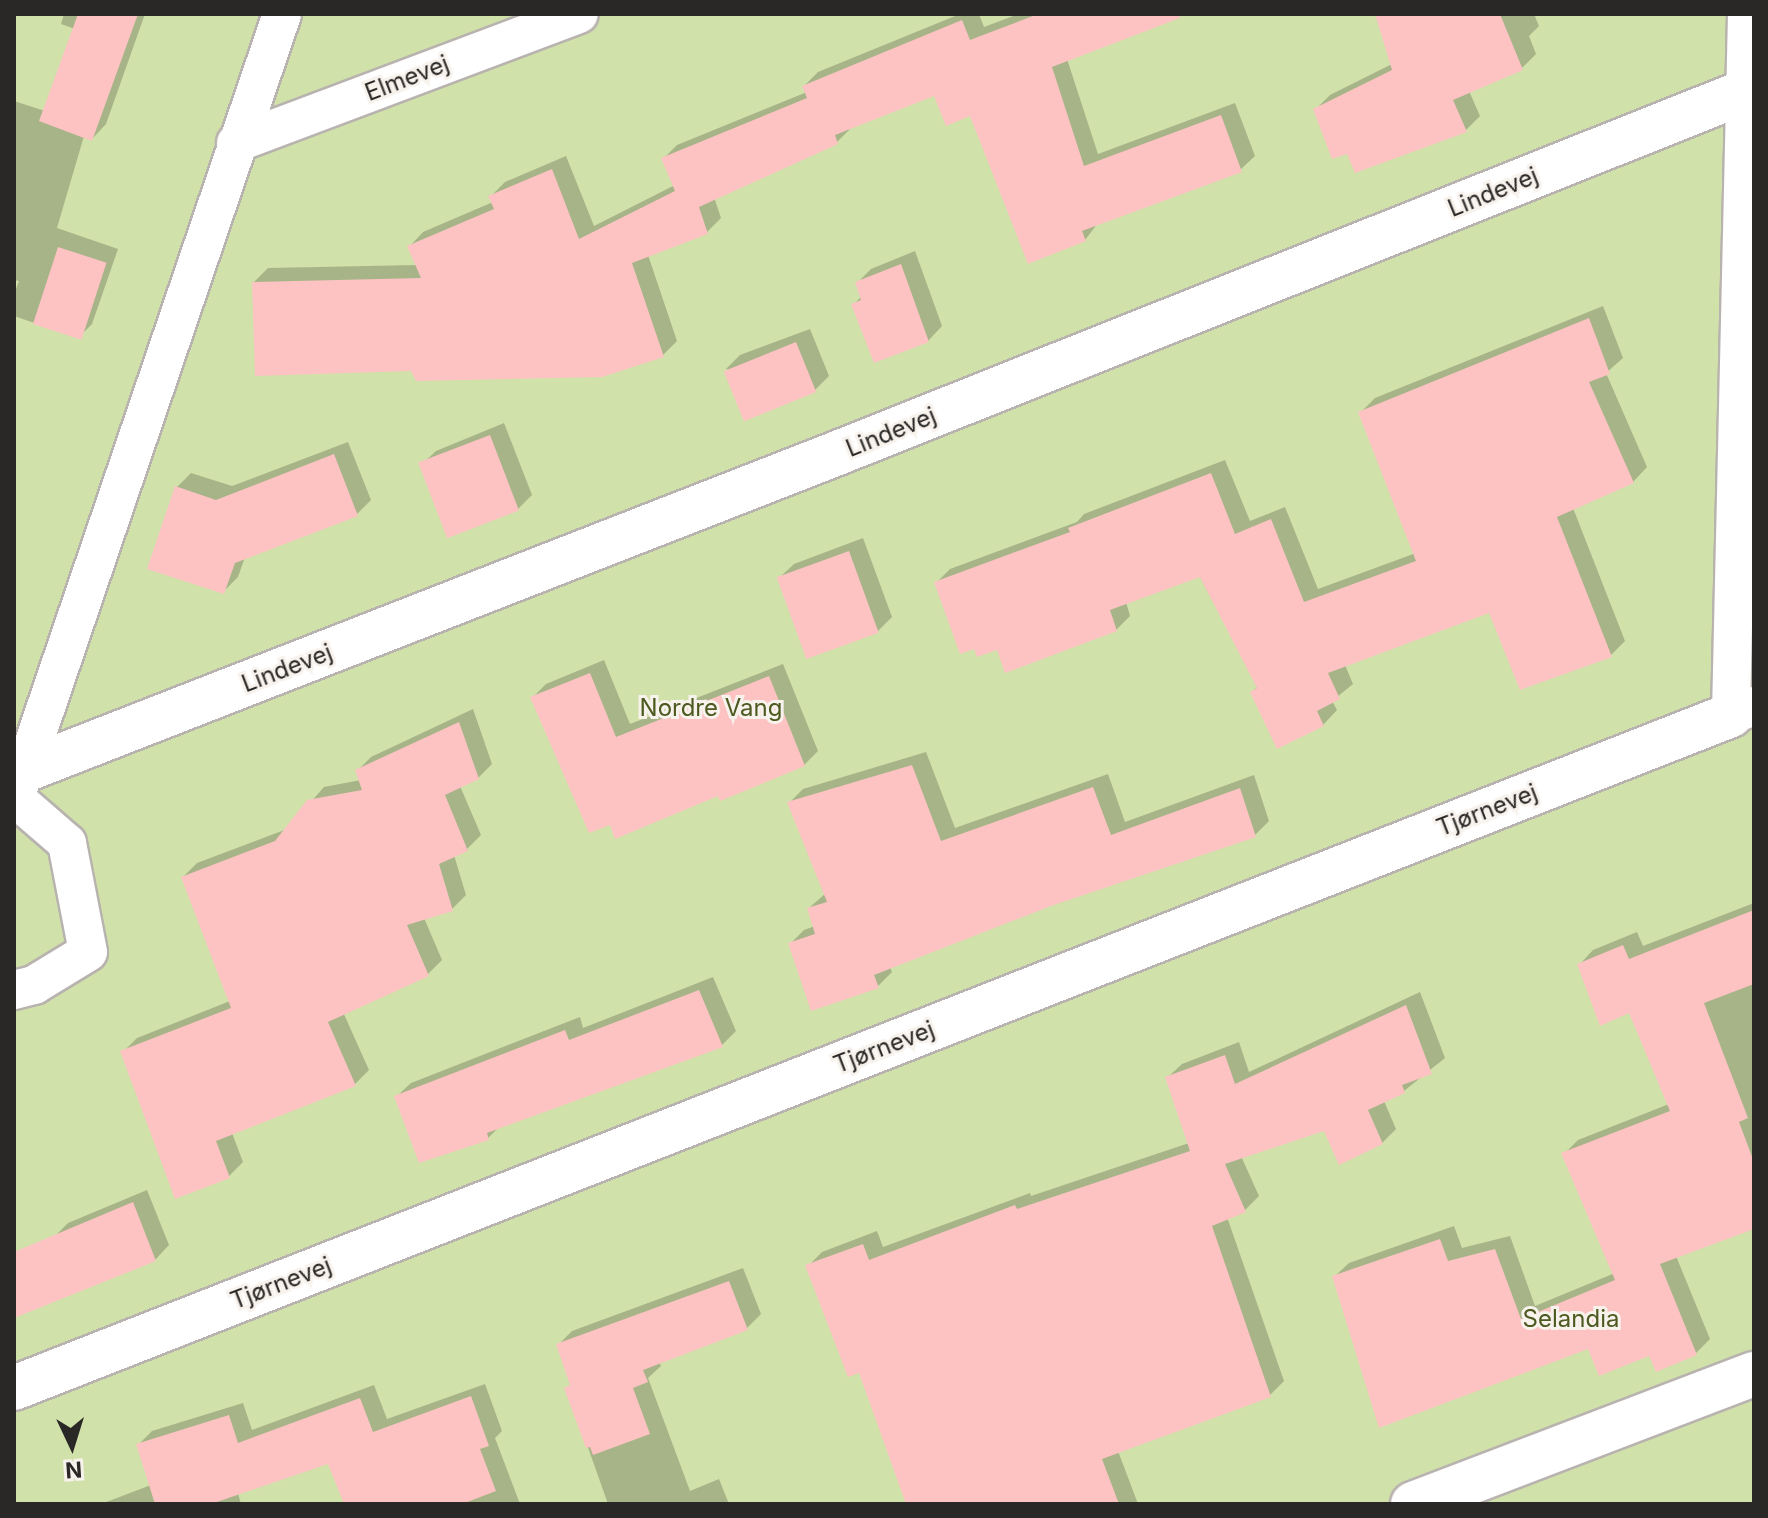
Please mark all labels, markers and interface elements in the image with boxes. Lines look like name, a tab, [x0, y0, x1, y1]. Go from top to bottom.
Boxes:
street label: Elmevej	[361, 49, 453, 107]
street label: Lindevej	[1444, 161, 1542, 223]
street label: Lindevej	[842, 401, 940, 463]
street label: Lindevej	[238, 638, 336, 698]
park label: Nordre Vang	[640, 694, 782, 722]
street label: Tjørnevej	[1433, 778, 1541, 842]
street label: Tjørnevej	[830, 1015, 938, 1079]
street label: Tjørnevej	[227, 1251, 335, 1315]
park label: Selandia	[1523, 1305, 1619, 1333]
north arrow	[32, 1406, 112, 1486]
text: N	[64, 1456, 83, 1483]

